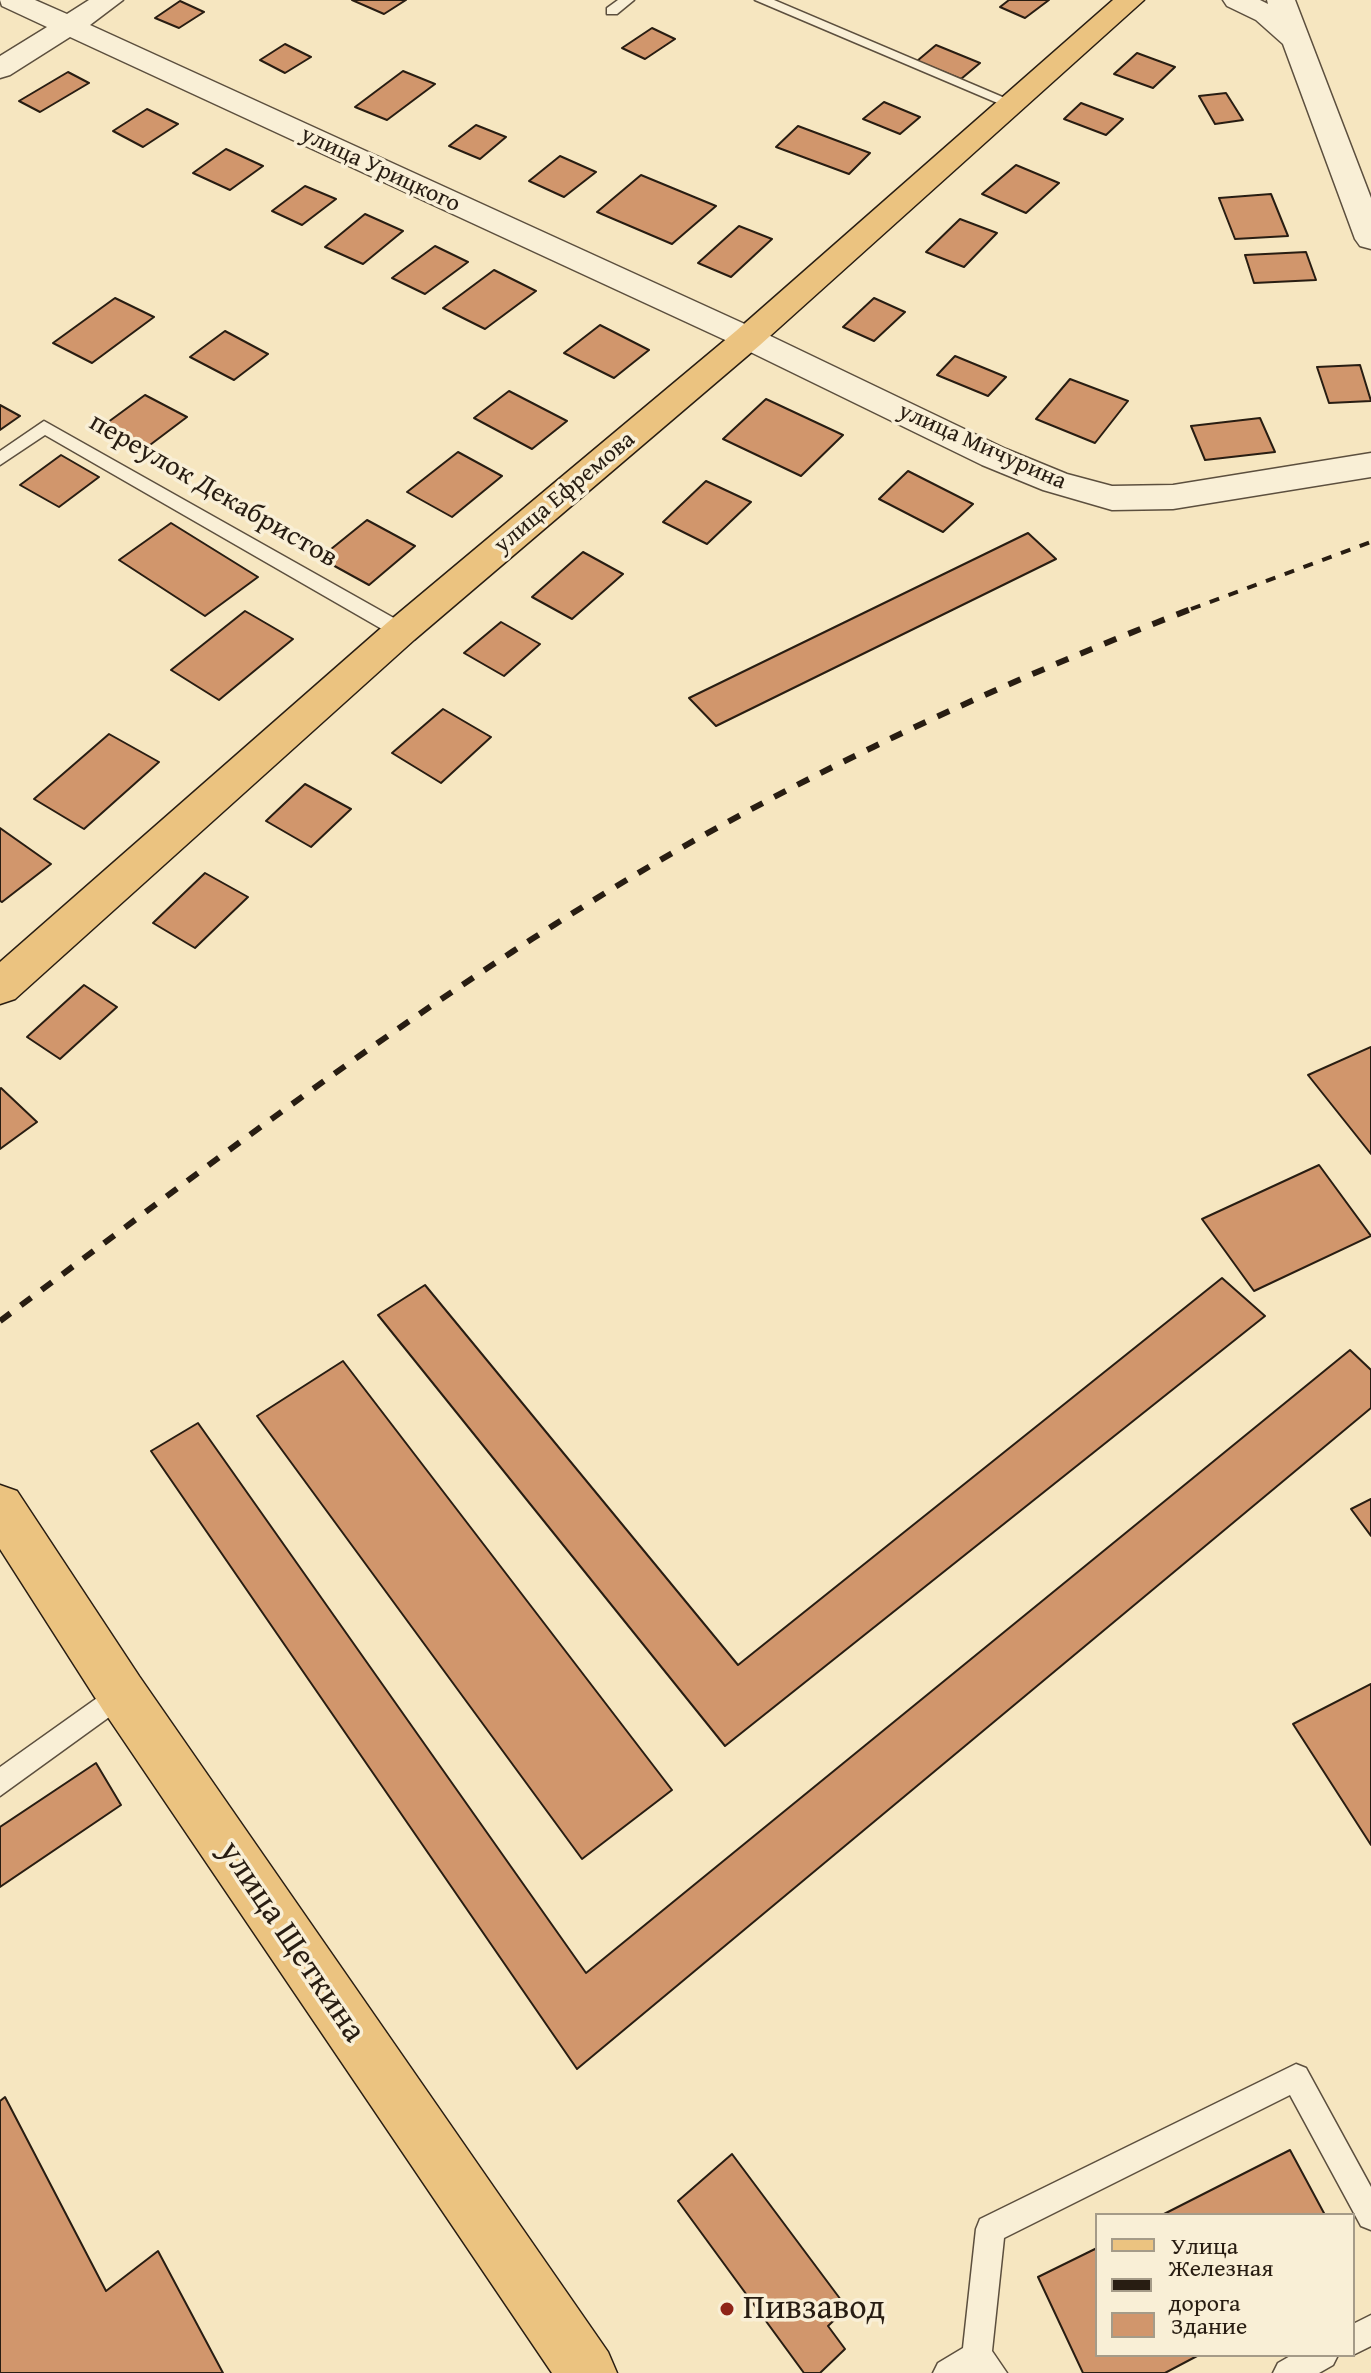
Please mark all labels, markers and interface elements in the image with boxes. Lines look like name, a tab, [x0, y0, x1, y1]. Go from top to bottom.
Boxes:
street label: улица Урицкого	[296, 120, 464, 220]
street label: улица Мичурина	[894, 397, 1070, 497]
street label: переулок Декабристов	[83, 406, 343, 576]
street label: улица Ефремова	[489, 426, 641, 560]
street label: улица Щеткина	[209, 1833, 373, 2051]
legend	[1095, 2213, 1355, 2357]
text: Улица	[1171, 2228, 1238, 2263]
text: Железная дорога	[1168, 2250, 1273, 2320]
place label: Пивзавод	[743, 2289, 885, 2329]
marker: Пивзавод	[718, 2300, 736, 2318]
text: Здание	[1171, 2308, 1247, 2343]

